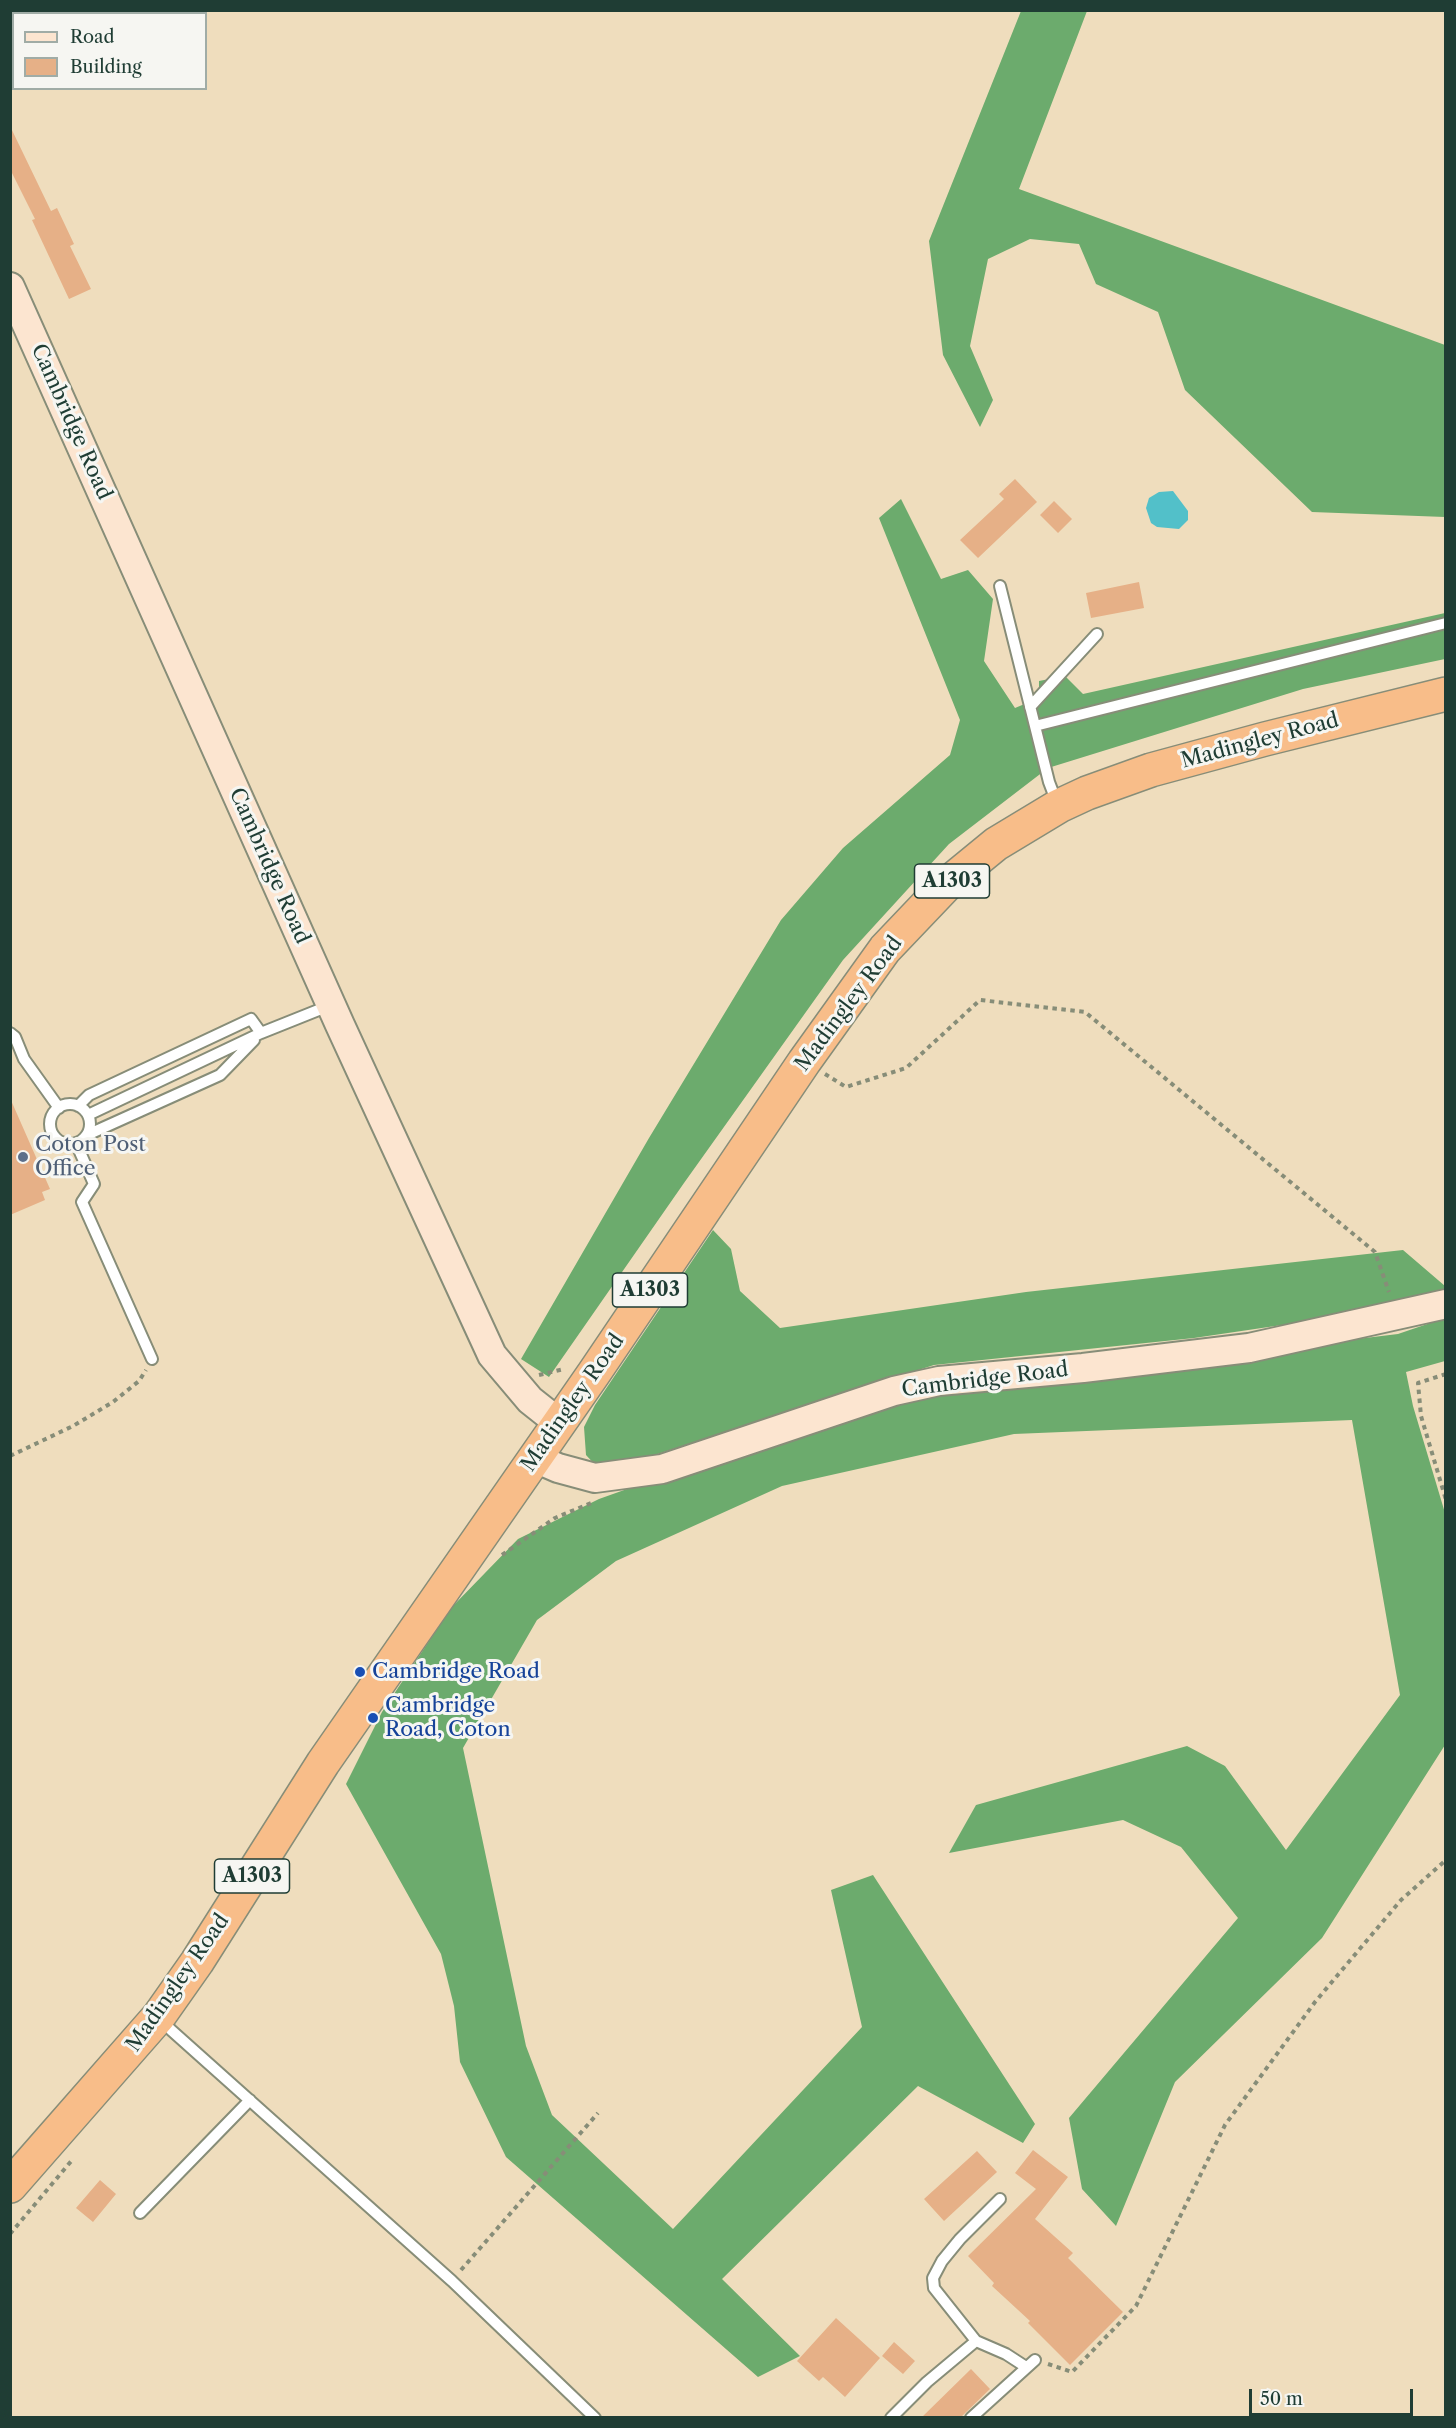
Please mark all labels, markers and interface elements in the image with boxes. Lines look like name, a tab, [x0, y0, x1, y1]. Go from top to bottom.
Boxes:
legend	[12, 12, 207, 90]
text: Road	[70, 26, 115, 48]
text: Building	[70, 56, 142, 78]
street label: Cambridge Road	[25, 340, 117, 504]
street label: Madingley Road	[1178, 708, 1342, 774]
street label: Cambridge Road	[223, 784, 315, 948]
road number: A1303	[914, 864, 990, 898]
street label: Madingley Road	[790, 932, 908, 1076]
place label: Coton Post Office	[35, 1132, 146, 1182]
marker: Coton Post Office	[16, 1150, 30, 1164]
road number: A1303	[612, 1273, 688, 1307]
street label: Madingley Road	[516, 1329, 630, 1477]
street label: Cambridge Road	[900, 1357, 1070, 1403]
place label: Cambridge Road	[372, 1659, 540, 1685]
marker: Cambridge Road	[353, 1665, 367, 1679]
place label: Cambridge Road, Coton	[385, 1693, 511, 1743]
marker: Cambridge Road, Coton	[366, 1711, 380, 1725]
road number: A1303	[214, 1859, 290, 1893]
street label: Madingley Road	[121, 1909, 235, 2057]
scale bar	[1252, 2377, 1416, 2415]
text: 50 m	[1260, 2388, 1303, 2410]

